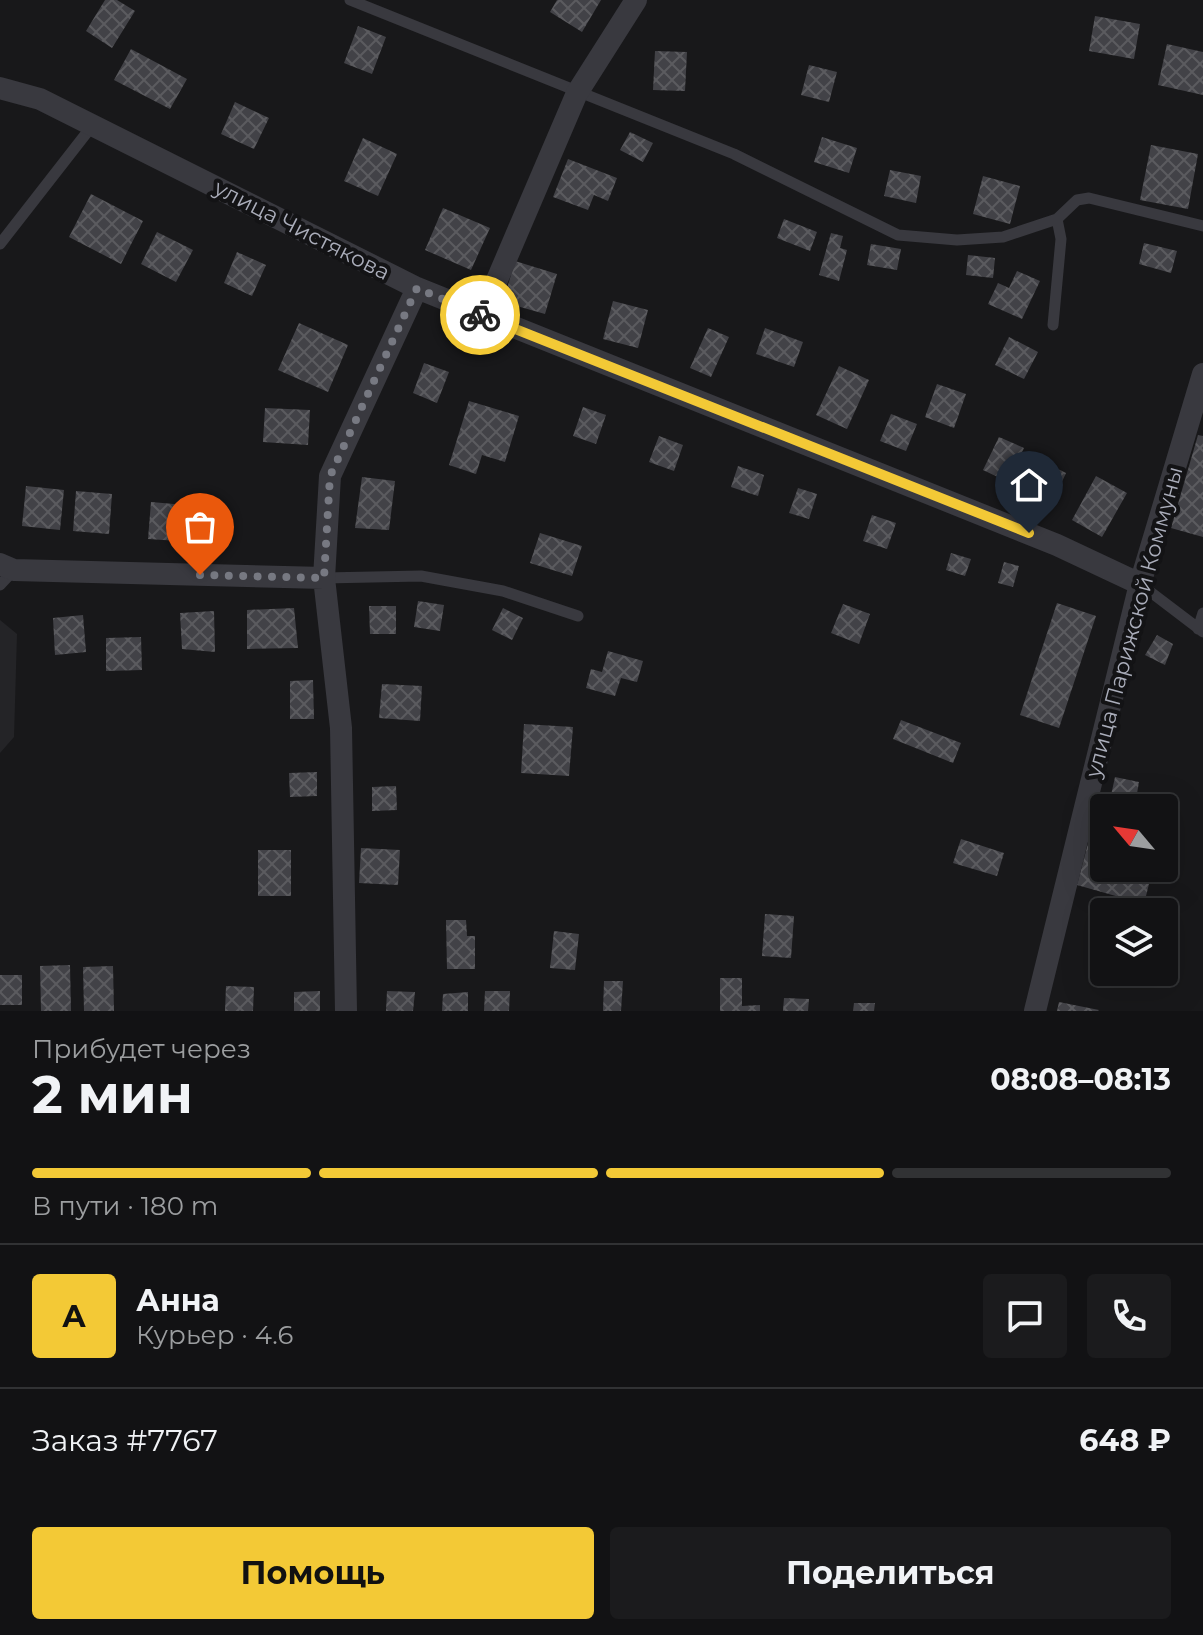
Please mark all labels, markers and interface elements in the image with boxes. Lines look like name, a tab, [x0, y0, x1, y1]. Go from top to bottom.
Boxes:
street label: улица Чистякова	[209, 174, 394, 286]
courier	[440, 275, 520, 355]
icon: bike	[458, 293, 502, 337]
pin	[995, 451, 1063, 533]
icon: home	[1007, 463, 1051, 507]
street label: улица Парижской Коммуны	[1079, 463, 1189, 782]
pin	[166, 493, 234, 575]
icon: bag	[178, 505, 222, 549]
north arrow	[1090, 794, 1178, 882]
map controls	[1090, 794, 1178, 986]
button: layers	[1090, 898, 1178, 986]
text: Прибудет через	[32, 1033, 251, 1065]
text: 08:08–08:13	[990, 1061, 1171, 1098]
text: 2 мин	[32, 1063, 193, 1126]
text: В пути · 180 m	[32, 1190, 218, 1222]
button: chat	[983, 1274, 1067, 1358]
button: phone	[1087, 1274, 1171, 1358]
text: Анна	[136, 1282, 220, 1319]
text: А	[62, 1298, 86, 1335]
text: Курьер · 4.6	[136, 1319, 293, 1351]
text: Заказ #7767	[32, 1422, 218, 1459]
text: 648 ₽	[1079, 1422, 1171, 1459]
button: Помощь	[32, 1527, 594, 1619]
button: Поделиться	[610, 1527, 1171, 1619]

